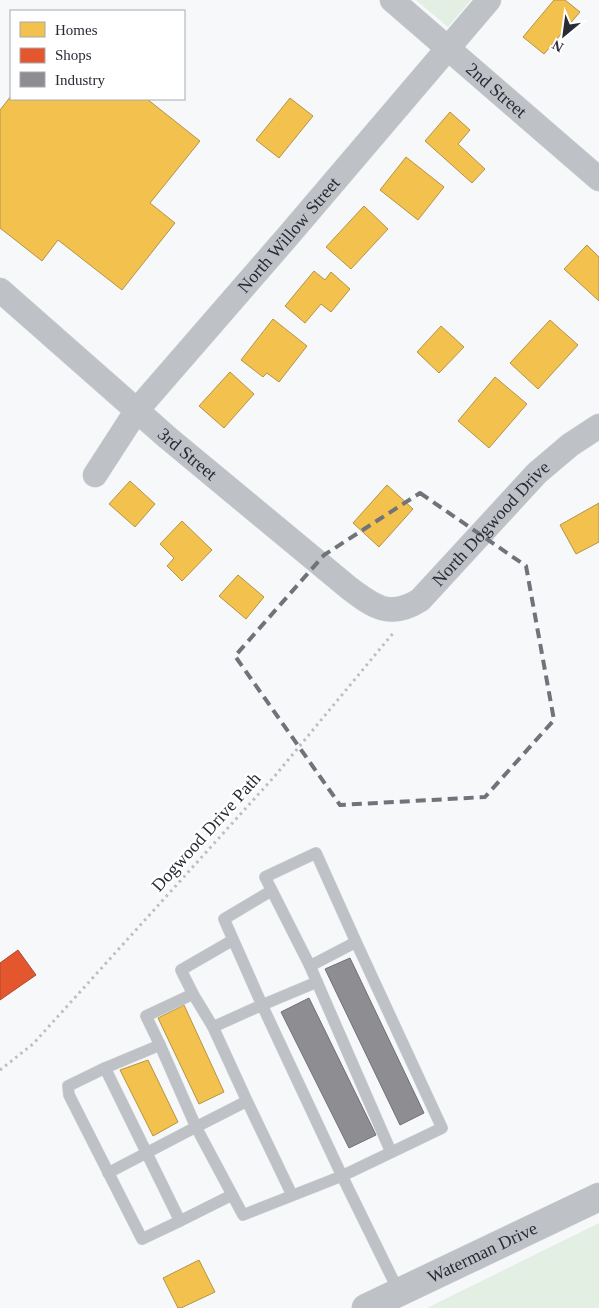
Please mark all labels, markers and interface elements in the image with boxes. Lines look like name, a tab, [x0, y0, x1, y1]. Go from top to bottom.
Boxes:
legend	[10, 10, 185, 100]
north arrow	[539, 10, 589, 60]
text: Homes	[55, 22, 98, 38]
text: N	[550, 37, 566, 55]
text: Shops	[55, 47, 92, 63]
street label: 2nd Street	[462, 59, 531, 122]
text: Industry	[55, 72, 105, 88]
street label: North Willow Street	[233, 173, 344, 297]
street label: 3rd Street	[154, 424, 221, 484]
street label: North Dogwood Drive	[428, 457, 553, 590]
street label: Dogwood Drive Path	[147, 768, 265, 896]
street label: Waterman Drive	[424, 1218, 541, 1287]

